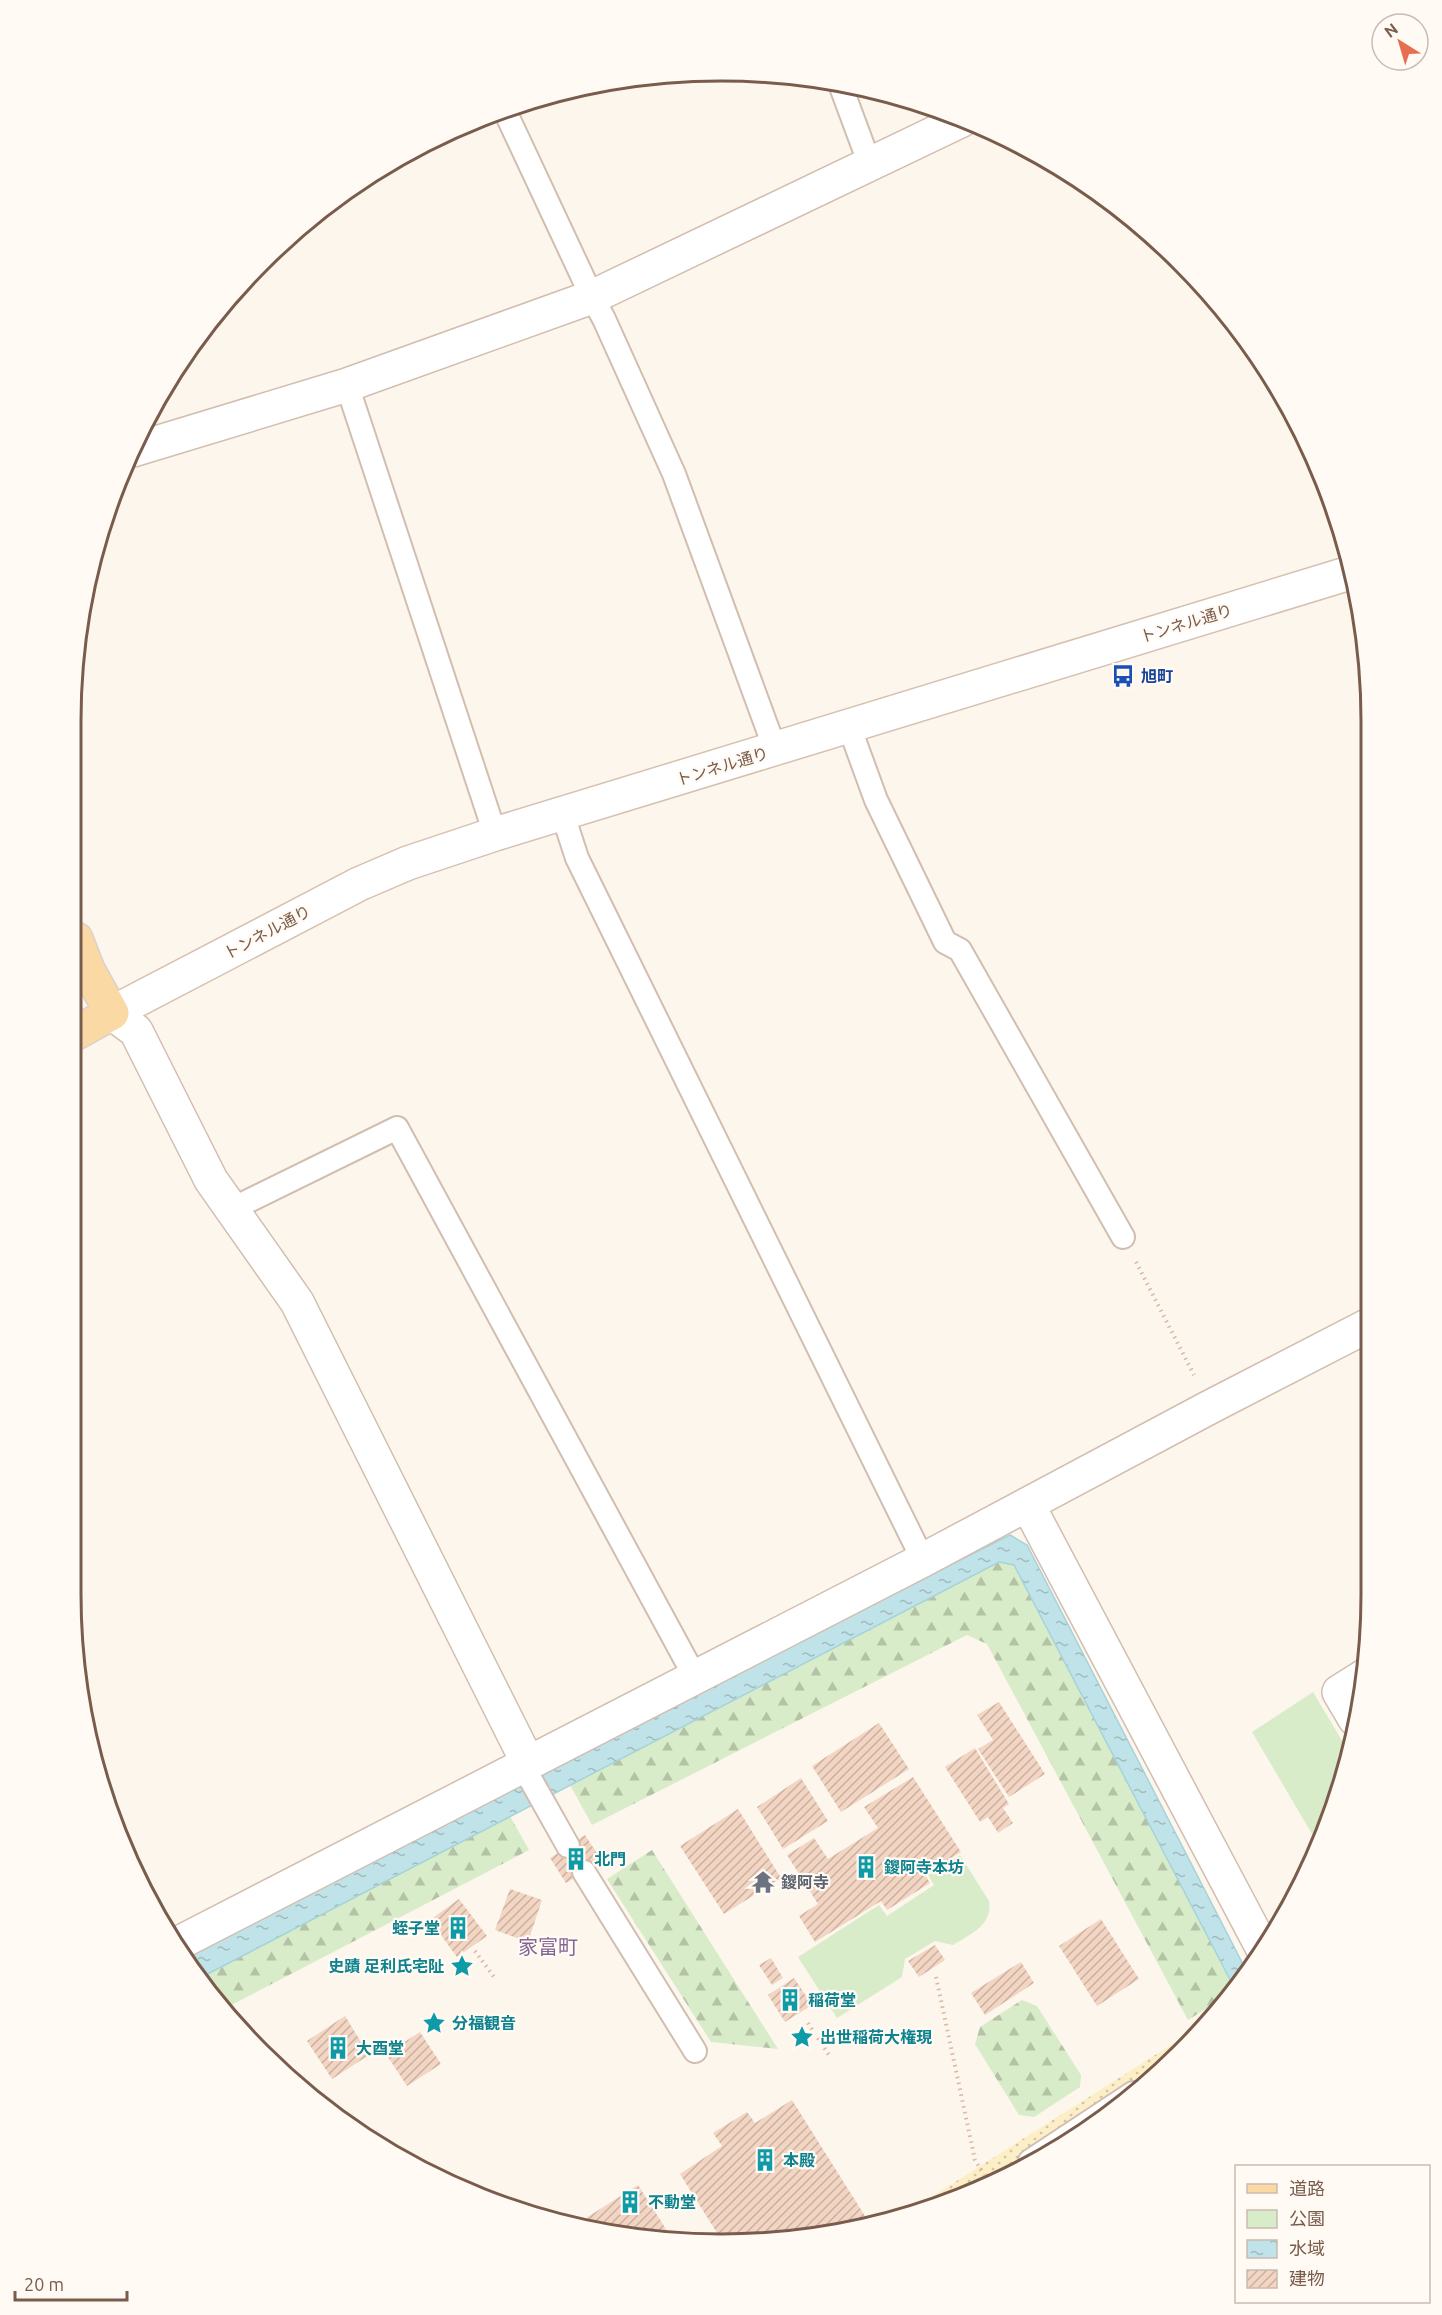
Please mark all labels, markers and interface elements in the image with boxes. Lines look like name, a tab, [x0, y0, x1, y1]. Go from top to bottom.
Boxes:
north arrow	[1370, 12, 1430, 72]
text: N	[1381, 19, 1401, 41]
street label: トンネル通り	[1138, 600, 1234, 646]
bus stop icon: 旭町	[1110, 663, 1136, 689]
place label: 旭町	[1141, 667, 1173, 685]
street label: トンネル通り	[674, 743, 770, 789]
street label: トンネル通り	[221, 902, 313, 962]
building icon: 北門	[563, 1846, 589, 1872]
place label: 北門	[594, 1850, 626, 1868]
building icon: 鑁阿寺本坊	[853, 1854, 879, 1880]
place label: 鑁阿寺本坊	[884, 1858, 964, 1876]
temple icon: 鑁阿寺	[750, 1869, 776, 1895]
place label: 鑁阿寺	[781, 1873, 829, 1891]
building icon: 蛭子堂	[445, 1915, 471, 1941]
place label: 蛭子堂	[392, 1919, 440, 1937]
district label: 家富町	[518, 1935, 578, 1958]
place icon: 史蹟 足利氏宅阯	[449, 1953, 475, 1979]
place label: 史蹟 足利氏宅阯	[328, 1957, 444, 1975]
building icon: 稲荷堂	[777, 1987, 803, 2013]
place label: 稲荷堂	[808, 1991, 856, 2009]
place icon: 分福観音	[421, 2010, 447, 2036]
place label: 分福観音	[452, 2014, 516, 2032]
place icon: 出世稲荷大権現	[789, 2024, 815, 2050]
place label: 出世稲荷大権現	[820, 2028, 932, 2046]
building icon: 大酉堂	[325, 2035, 351, 2061]
place label: 大酉堂	[356, 2039, 404, 2057]
building icon: 本殿	[752, 2147, 778, 2173]
place label: 本殿	[783, 2151, 815, 2169]
legend	[1235, 2165, 1430, 2303]
text: 道路	[1289, 2178, 1325, 2198]
building icon: 不動堂	[617, 2189, 643, 2215]
place label: 不動堂	[648, 2193, 696, 2211]
text: 公園	[1289, 2208, 1325, 2228]
text: 水域	[1289, 2238, 1325, 2258]
scale bar	[15, 2264, 128, 2302]
text: 建物	[1289, 2268, 1325, 2288]
text: 20 m	[24, 2274, 64, 2294]

